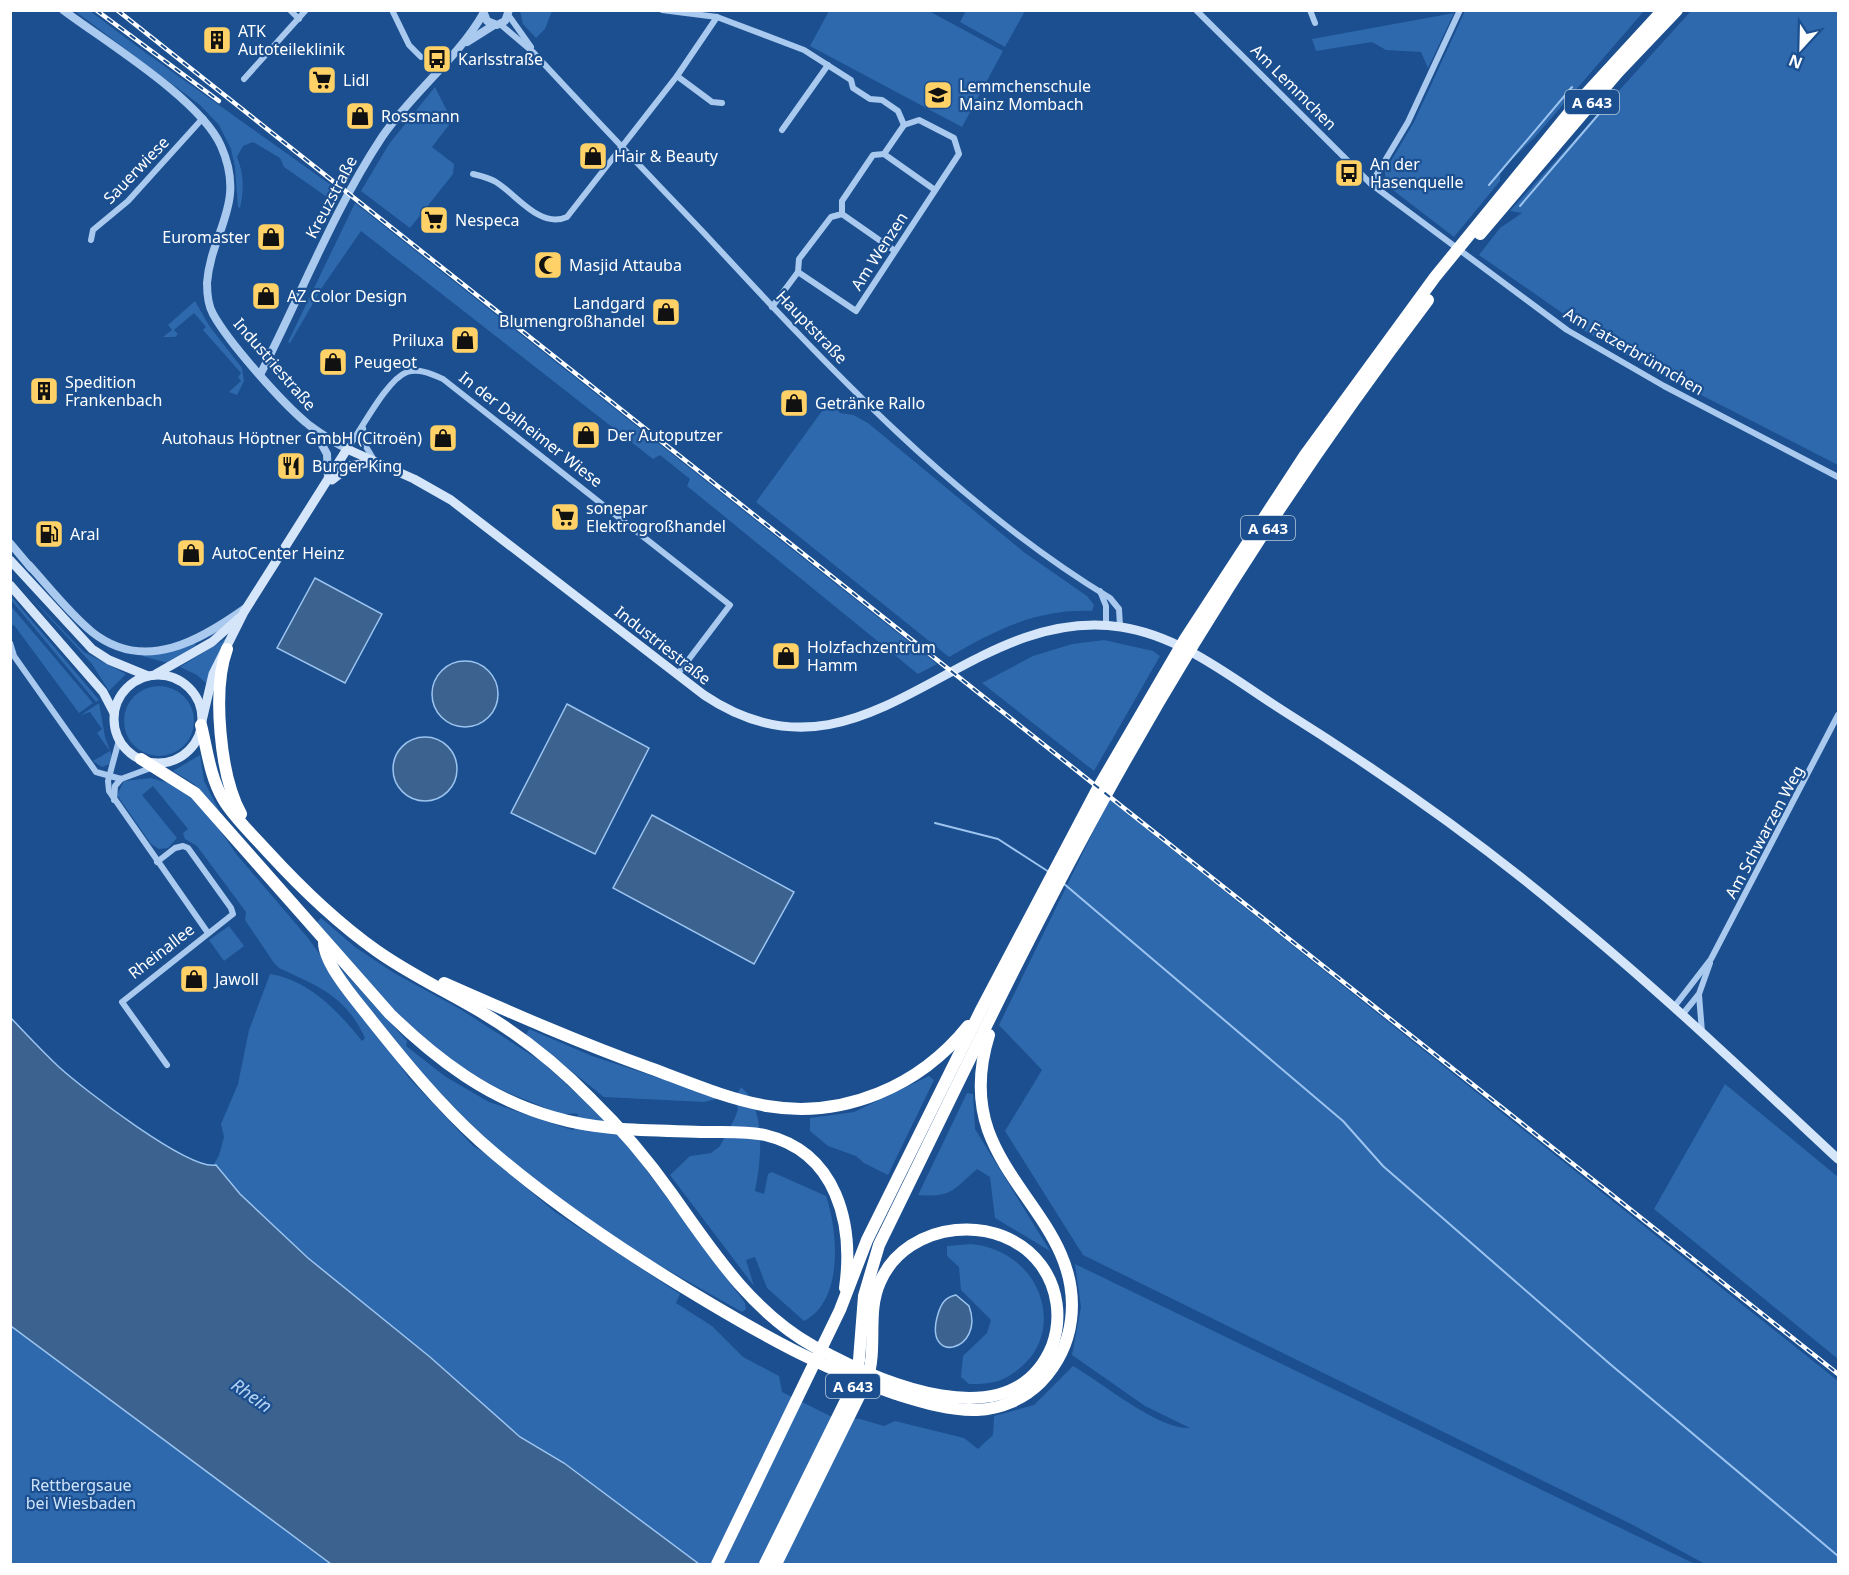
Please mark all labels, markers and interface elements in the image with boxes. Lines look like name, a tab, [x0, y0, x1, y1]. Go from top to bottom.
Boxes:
north arrow	[1771, 18, 1831, 78]
place label: ATK Autoteileklinik	[238, 20, 345, 60]
building icon: ATK Autoteileklinik	[201, 24, 233, 56]
street label: Am Lemmchen	[1246, 39, 1342, 135]
bus stop icon: Karlsstraße	[421, 43, 453, 75]
place label: Karlsstraße	[458, 48, 543, 70]
text: N	[1785, 49, 1806, 75]
supermarket icon: Lidl	[306, 64, 338, 96]
place label: Lidl	[343, 69, 369, 91]
place label: Lemmchenschule Mainz Mombach	[959, 75, 1091, 115]
school or university icon: Lemmchenschule Mainz Mombach	[922, 79, 954, 111]
road number: A 643	[1565, 90, 1619, 114]
shop icon: Rossmann	[344, 100, 376, 132]
place label: Rossmann	[381, 105, 460, 127]
street label: Sauerwiese	[98, 132, 174, 208]
shop icon: Hair & Beauty	[577, 140, 609, 172]
place label: Hair & Beauty	[614, 145, 719, 167]
street label: Kreuzstraße	[300, 152, 362, 242]
place label: An der Hasenquelle	[1370, 153, 1463, 193]
bus stop icon: An der Hasenquelle	[1333, 157, 1365, 189]
supermarket icon: Nespeca	[418, 204, 450, 236]
street label: Am Wenzen	[845, 208, 913, 294]
place label: Nespeca	[455, 209, 519, 231]
shop icon: Euromaster	[255, 221, 287, 253]
place label: Euromaster	[162, 226, 250, 248]
mosque icon: Masjid Attauba	[532, 249, 564, 281]
place label: Masjid Attauba	[569, 254, 682, 276]
shop icon: AZ Color Design	[250, 280, 282, 312]
place label: AZ Color Design	[287, 285, 407, 307]
street label: Hauptstraße	[771, 285, 853, 369]
place label: Landgard Blumengroßhandel	[499, 292, 645, 332]
shop icon: Landgard Blumengroßhandel	[650, 296, 682, 328]
street label: Am Fatzerbrünnchen	[1560, 302, 1708, 400]
street label: Industriestraße	[229, 313, 321, 415]
shop icon: Priluxa	[449, 324, 481, 356]
place label: Priluxa	[392, 329, 444, 351]
shop icon: Peugeot	[317, 346, 349, 378]
place label: Peugeot	[354, 351, 417, 373]
street label: In der Dalheimer Wiese	[455, 366, 607, 492]
place label: Spedition Frankenbach	[65, 371, 162, 411]
building icon: Spedition Frankenbach	[28, 375, 60, 407]
shop icon: Getränke Rallo	[778, 387, 810, 419]
place label: Getränke Rallo	[815, 392, 925, 414]
shop icon: Der Autoputzer	[570, 419, 602, 451]
shop icon: Autohaus Höptner GmbH (Citroën)	[427, 422, 459, 454]
place label: Der Autoputzer	[607, 424, 723, 446]
place label: Autohaus Höptner GmbH (Citroën)	[162, 427, 422, 449]
restaurant icon: Burger King	[275, 450, 307, 482]
place label: Burger King	[312, 455, 402, 477]
place label: sonepar Elektrogroßhandel	[586, 497, 726, 537]
supermarket icon: sonepar Elektrogroßhandel	[549, 501, 581, 533]
road number: A 643	[1241, 516, 1295, 540]
fuel station icon: Aral	[33, 518, 65, 550]
place label: Aral	[70, 523, 100, 545]
shop icon: AutoCenter Heinz	[175, 537, 207, 569]
place label: AutoCenter Heinz	[212, 542, 345, 564]
street label: Industriestraße	[610, 601, 716, 689]
place label: Holzfachzentrum Hamm	[807, 636, 936, 676]
shop icon: Holzfachzentrum Hamm	[770, 640, 802, 672]
street label: Am Schwarzen Weg	[1720, 762, 1808, 902]
street label: Rheinallee	[123, 918, 199, 984]
shop icon: Jawoll	[178, 963, 210, 995]
place label: Jawoll	[213, 968, 259, 990]
water label: Rhein	[227, 1372, 277, 1418]
road number: A 643	[826, 1374, 880, 1398]
park label: Rettbergsaue bei Wiesbaden	[26, 1474, 136, 1514]

